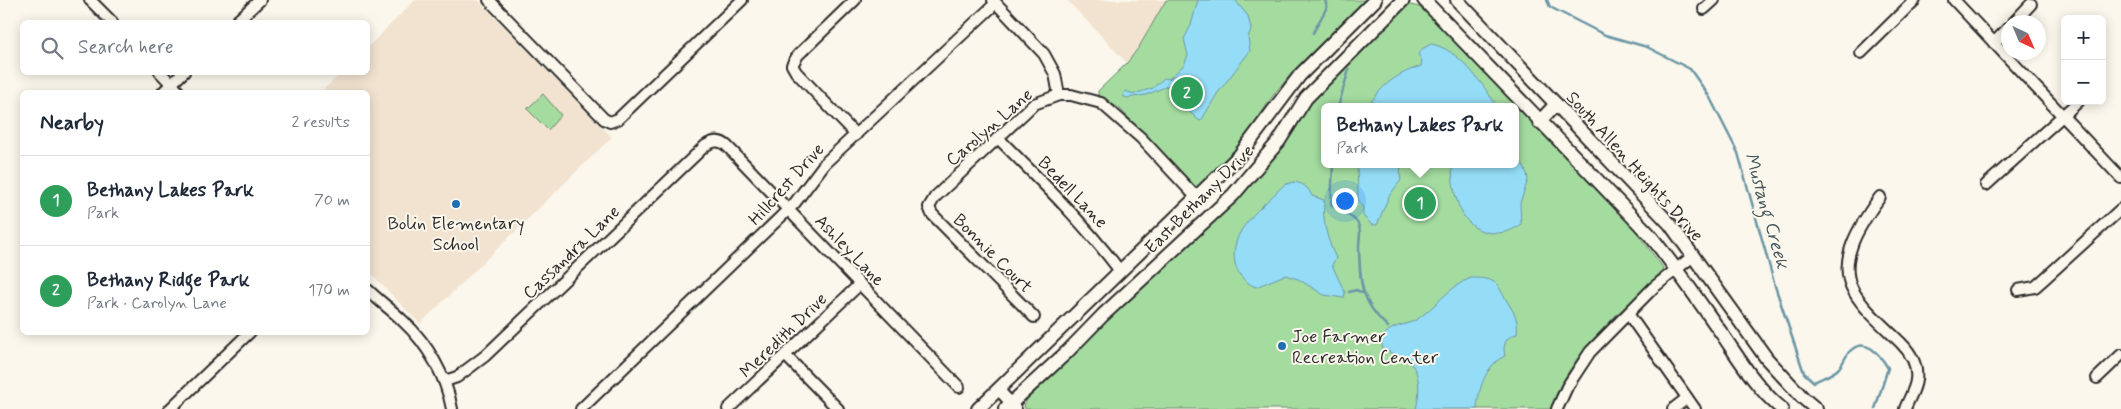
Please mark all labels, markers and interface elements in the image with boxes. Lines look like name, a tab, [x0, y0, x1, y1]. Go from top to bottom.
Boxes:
north arrow	[2001, 15, 2046, 60]
map controls	[2061, 15, 2106, 105]
button: +	[2061, 15, 2106, 60]
search box	[20, 20, 370, 75]
icon: search	[38, 34, 66, 62]
text: Search here	[78, 35, 174, 60]
button: −	[2061, 60, 2106, 105]
pin: 2	[1171, 74, 1203, 112]
street label: Carolyn Lane	[941, 83, 1038, 172]
street label: South Allen Heights Drive	[1560, 86, 1708, 247]
popup	[1321, 103, 1519, 168]
text: Nearby	[40, 109, 104, 137]
text: 2 results	[292, 112, 350, 133]
text: Bethany Lakes Park	[1336, 113, 1504, 138]
street label: Hillcrest Drive	[743, 138, 830, 231]
text: Park	[1336, 138, 1368, 159]
street label: East Bethany Drive	[1140, 140, 1260, 260]
water label: Mustang Creek	[1736, 149, 1795, 273]
street label: Bedell Lane	[1032, 152, 1113, 234]
text: Bethany Lakes Park	[87, 178, 254, 203]
pin: 1	[1404, 184, 1436, 222]
your location	[1332, 188, 1358, 214]
text: 1	[52, 190, 60, 211]
text: 70 m	[314, 190, 350, 211]
marker: Bolin Elementary School	[450, 198, 462, 210]
street label: Cassandra Lane	[518, 200, 625, 305]
text: Park	[87, 203, 119, 224]
street label: Bonnie Court	[947, 209, 1037, 299]
street label: Ashley Lane	[809, 210, 890, 292]
place label: Bolin Elementary School	[387, 212, 525, 257]
text: Bethany Ridge Park	[87, 268, 250, 293]
text: 2	[52, 280, 60, 301]
text: 170 m	[308, 280, 350, 301]
street label: Meredith Drive	[735, 288, 833, 384]
text: Park · Carolyn Lane	[87, 293, 227, 314]
place label: Joe Farmer Recreation Center	[1292, 325, 1439, 370]
marker: Joe Farmer Recreation Center	[1276, 340, 1288, 352]

